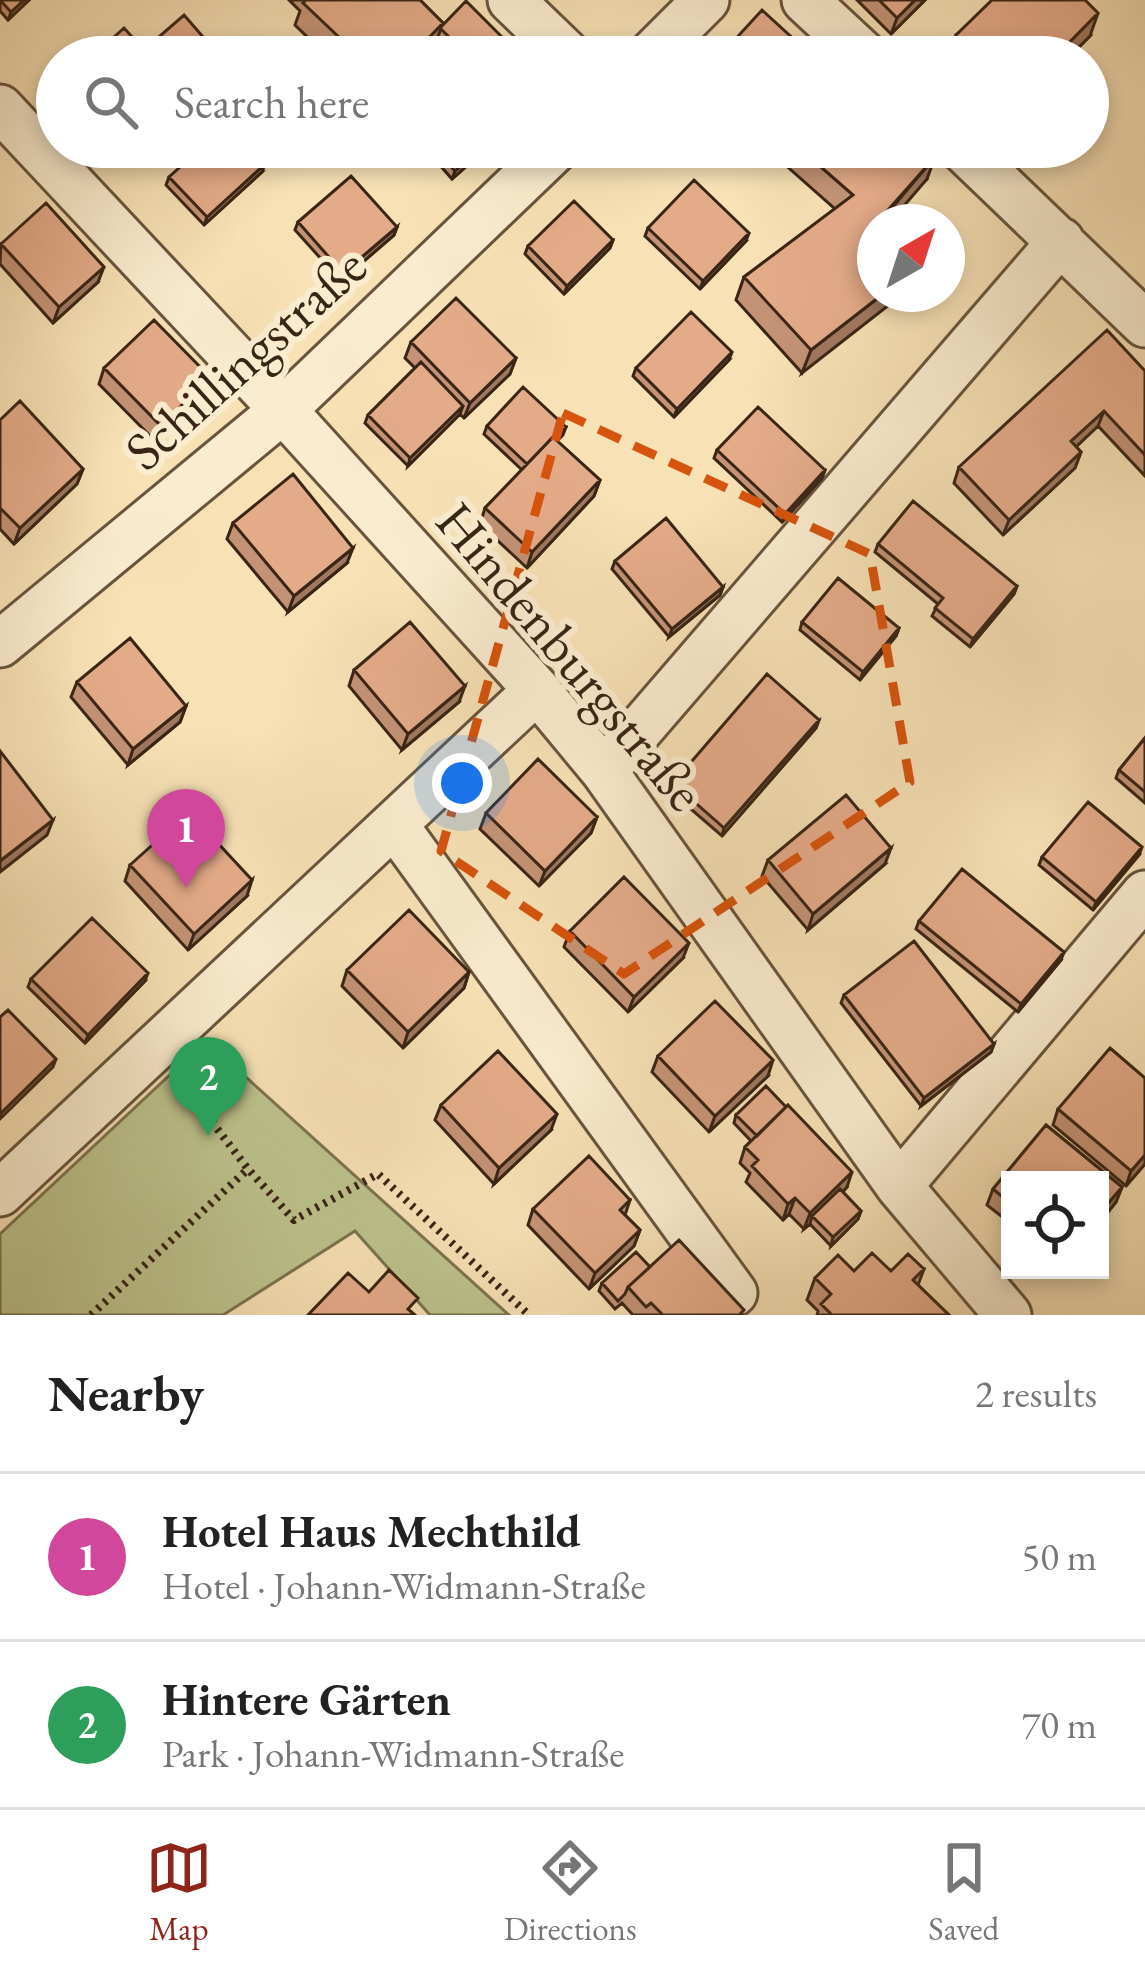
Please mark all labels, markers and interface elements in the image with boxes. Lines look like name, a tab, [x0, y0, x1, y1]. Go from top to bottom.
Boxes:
search box	[36, 36, 1109, 168]
icon: search	[78, 69, 144, 135]
text: Search here	[174, 73, 369, 131]
north arrow	[857, 204, 965, 312]
street label: Schillingstraße	[110, 231, 380, 485]
street label: Hindenburgstraße	[421, 487, 721, 825]
your location	[432, 753, 492, 813]
pin: 1	[147, 789, 225, 888]
pin: 2	[169, 1037, 247, 1136]
map controls	[1001, 1171, 1109, 1279]
button: locate	[1001, 1171, 1109, 1279]
text: Nearby	[48, 1360, 204, 1426]
text: 2 results	[975, 1368, 1097, 1419]
text: Hotel Haus Mechthild	[162, 1502, 581, 1560]
text: 1	[77, 1531, 97, 1582]
text: 50 m	[1021, 1531, 1097, 1582]
text: Hotel · Johann-Widmann-Straße	[162, 1560, 646, 1611]
text: Hintere Gärten	[162, 1670, 451, 1728]
text: 2	[77, 1699, 97, 1750]
text: 70 m	[1021, 1699, 1097, 1750]
text: Park · Johann-Widmann-Straße	[162, 1728, 624, 1779]
tab: Map	[146, 1835, 212, 1950]
tab: Directions	[504, 1835, 637, 1950]
tab: Saved	[928, 1835, 999, 1950]

